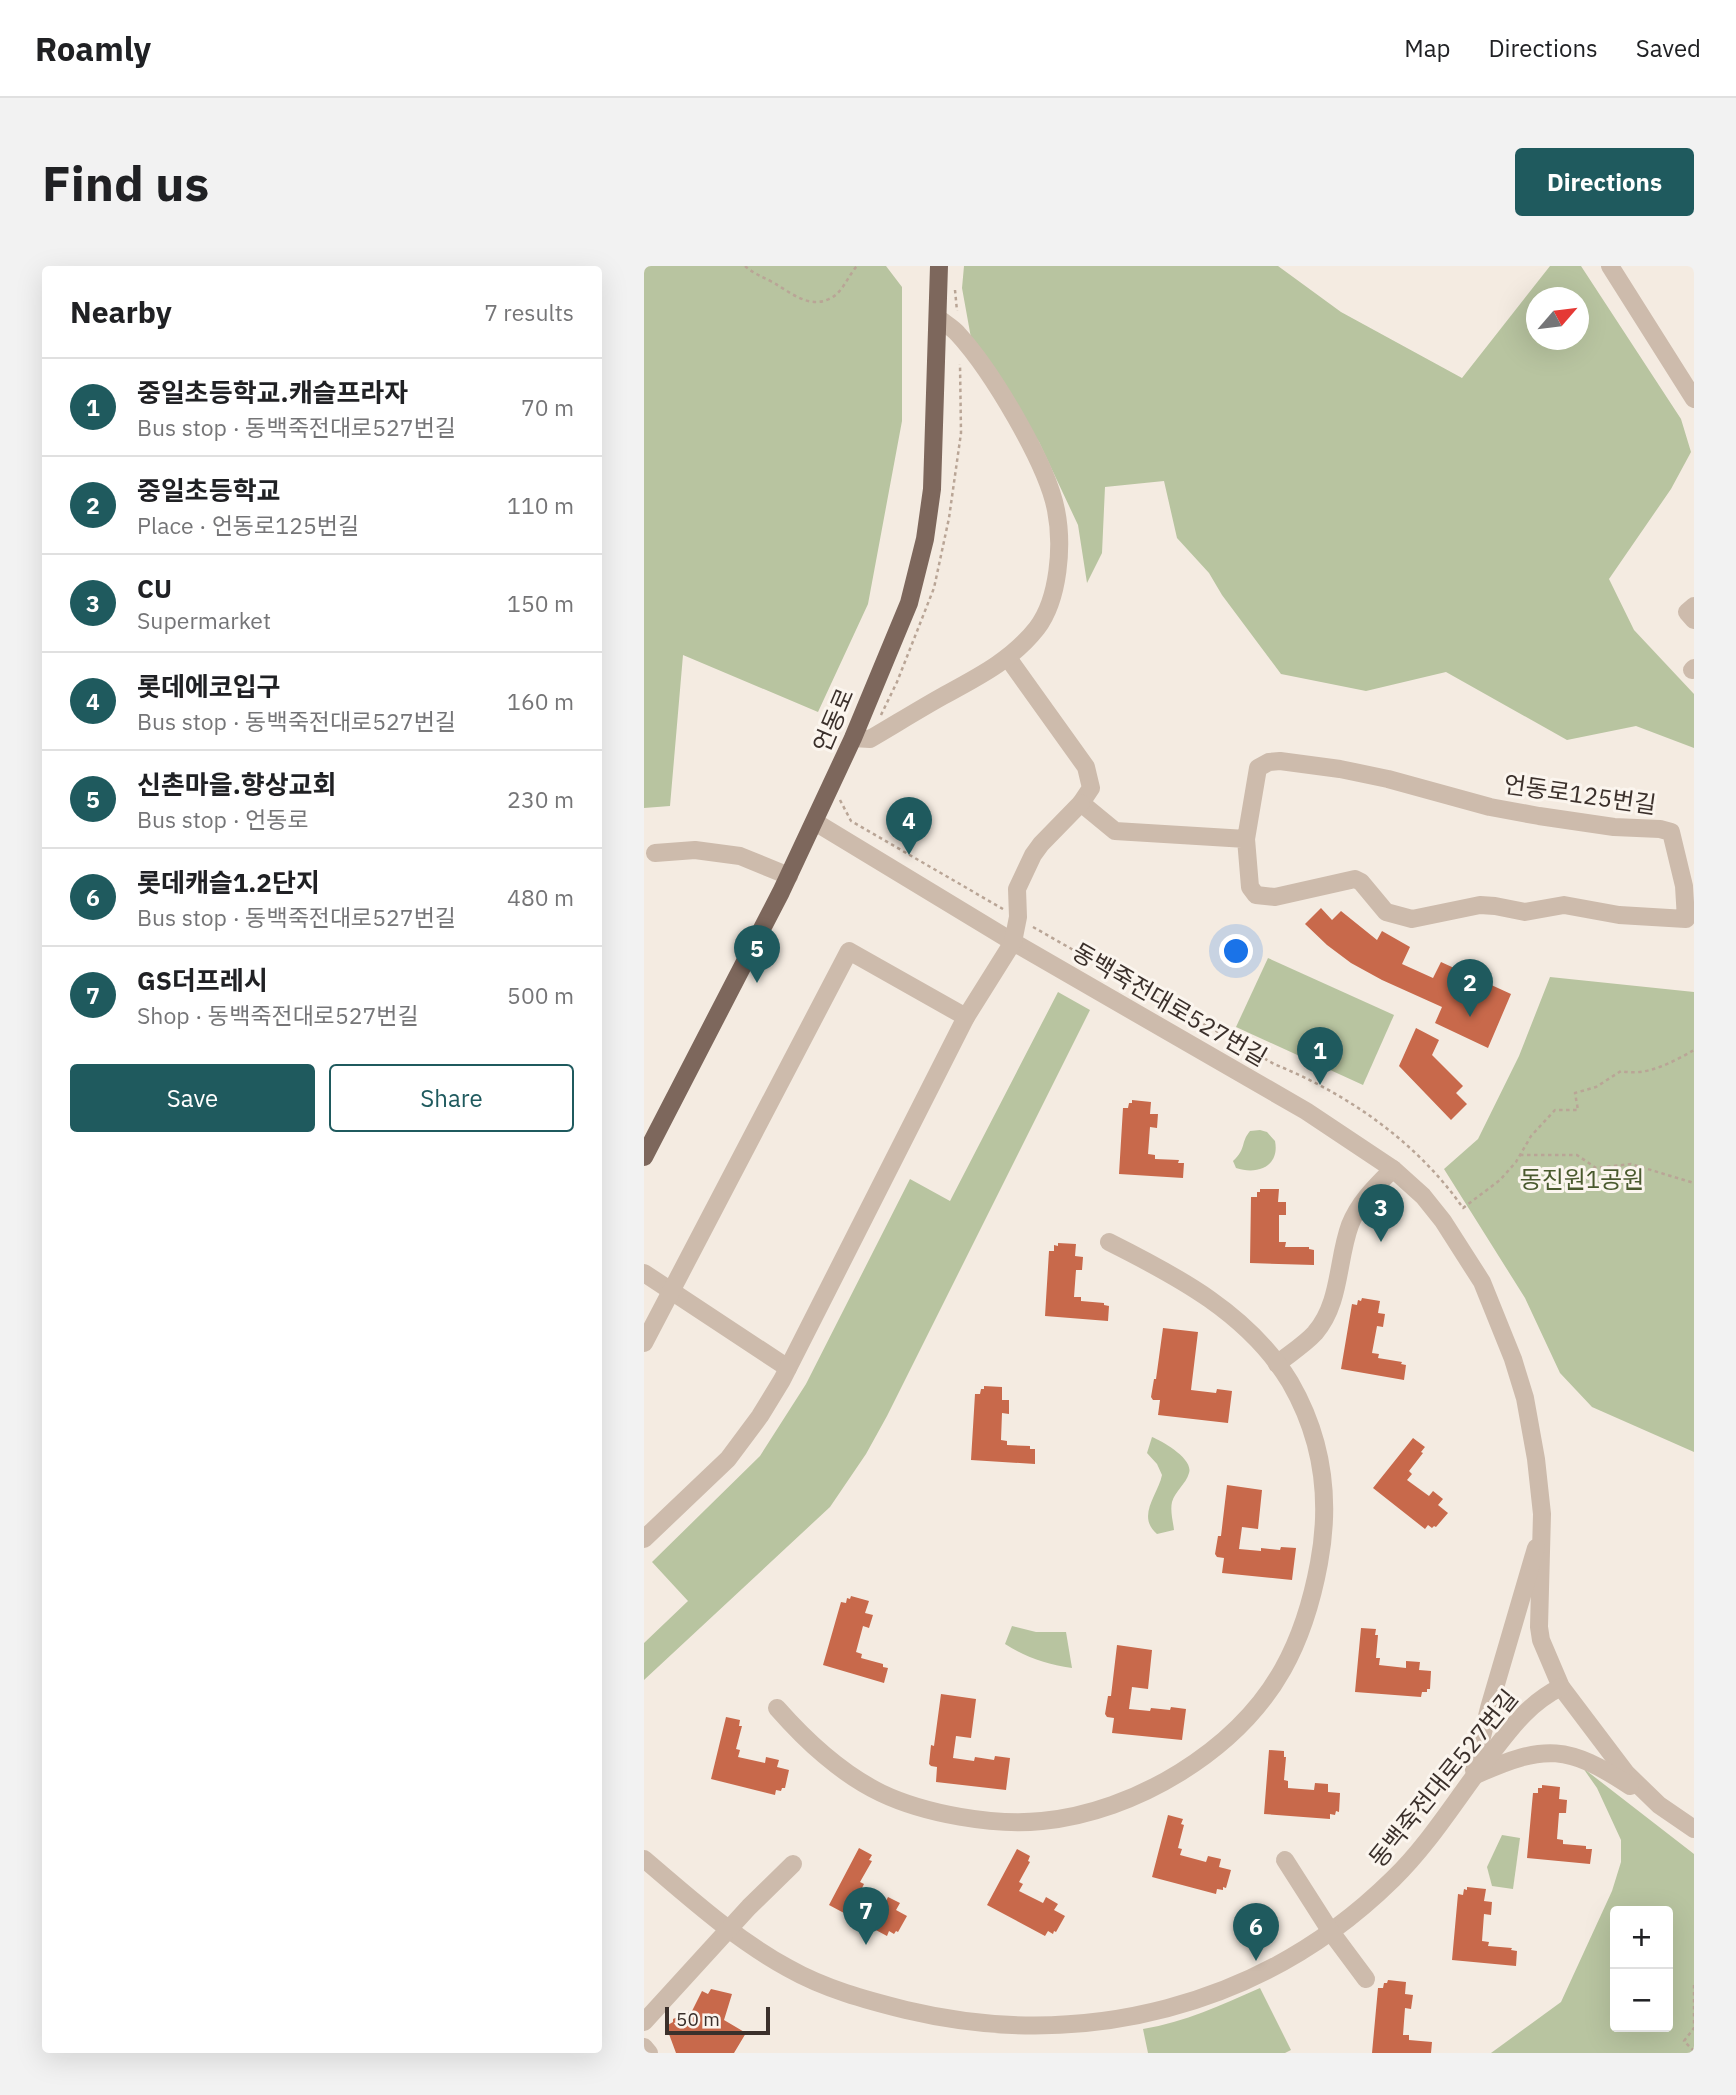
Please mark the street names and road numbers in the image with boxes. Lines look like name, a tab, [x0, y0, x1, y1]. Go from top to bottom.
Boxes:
street label: 언동로	[805, 683, 861, 757]
street label: 언동로125번길	[1502, 767, 1658, 821]
street label: 동백죽전대로527번길	[1067, 935, 1273, 1073]
street label: 동백죽전대로527번길	[1361, 1683, 1525, 1873]

